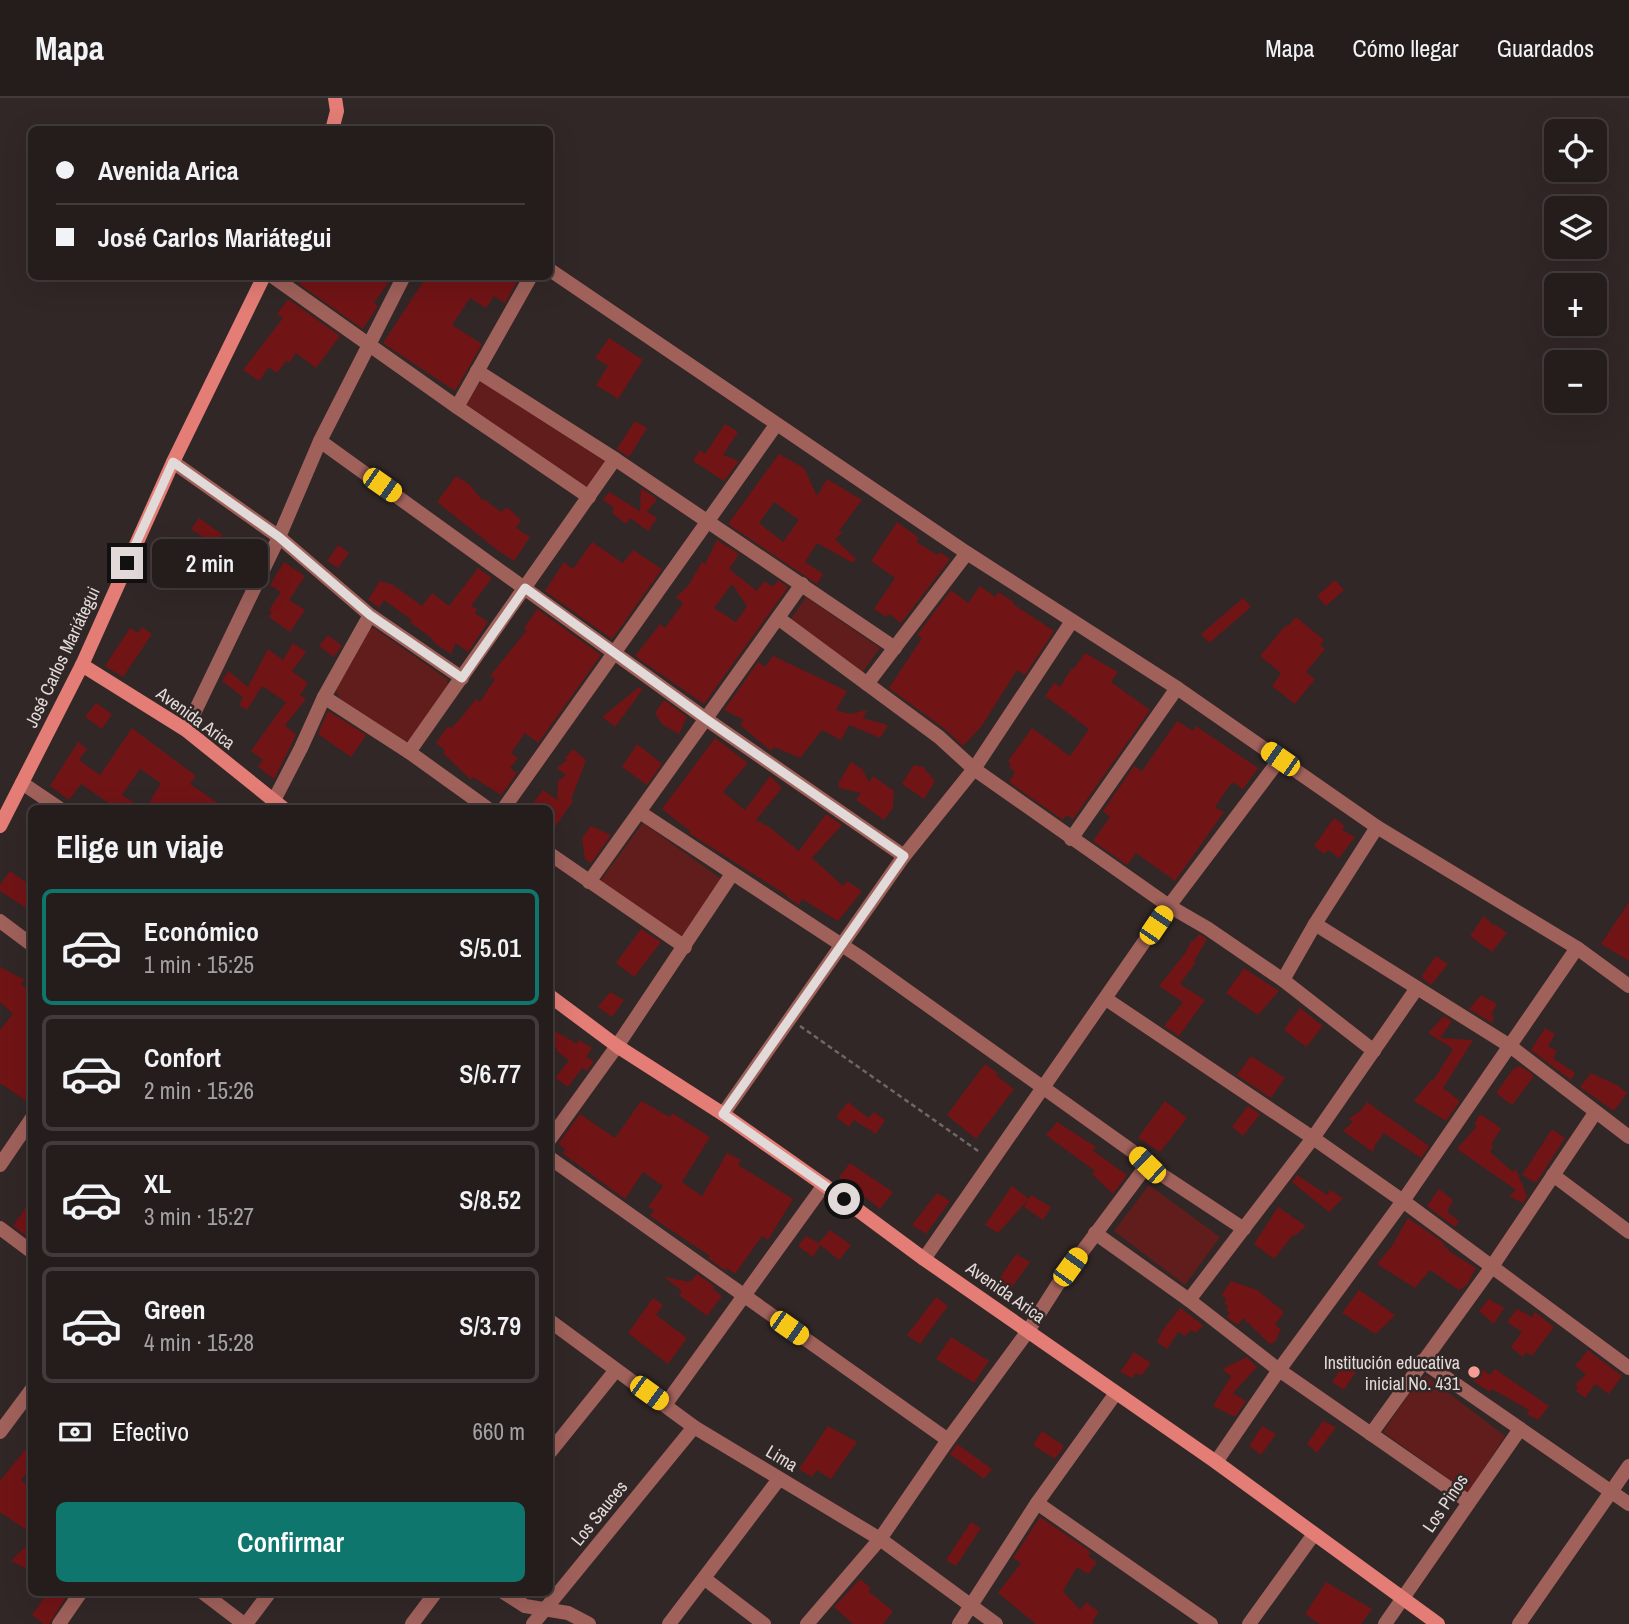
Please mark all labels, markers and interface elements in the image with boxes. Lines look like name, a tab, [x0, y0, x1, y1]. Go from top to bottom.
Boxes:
text: Mapa	[35, 26, 104, 70]
text: Mapa	[1265, 32, 1315, 64]
text: Cómo llegar	[1353, 32, 1459, 64]
text: Guardados	[1497, 32, 1594, 64]
map controls	[1544, 119, 1607, 413]
button: locate	[1544, 119, 1607, 182]
text: Avenida Arica	[98, 153, 239, 188]
button: layers	[1544, 196, 1607, 259]
text: José Carlos Mariátegui	[98, 220, 331, 255]
button: +	[1544, 273, 1607, 336]
button: −	[1544, 350, 1607, 413]
car	[359, 464, 406, 506]
callout: 2 min	[152, 538, 267, 588]
route end	[111, 547, 143, 579]
text: 2 min	[186, 548, 234, 579]
street label: José Carlos Mariátegui	[18, 583, 106, 731]
street label: Avenida Arica	[151, 680, 240, 755]
car	[1257, 738, 1304, 780]
text: Elige un viaje	[56, 825, 224, 868]
car	[1136, 902, 1177, 948]
text: Económico	[144, 914, 259, 949]
icon: car	[60, 916, 123, 979]
text: S/5.01	[459, 930, 521, 965]
text: 1 min · 15:25	[144, 949, 254, 980]
text: Confort	[144, 1040, 221, 1075]
icon: car	[60, 1042, 123, 1105]
text: S/6.77	[459, 1056, 521, 1091]
text: 2 min · 15:26	[144, 1075, 254, 1106]
car	[1125, 1143, 1170, 1187]
text: XL	[144, 1166, 171, 1201]
icon: car	[60, 1168, 123, 1231]
text: S/8.52	[459, 1182, 521, 1217]
route start	[828, 1183, 860, 1215]
text: 3 min · 15:27	[144, 1201, 254, 1232]
car	[1050, 1244, 1091, 1290]
street label: Avenida Arica	[960, 1255, 1051, 1329]
text: Green	[144, 1292, 206, 1327]
icon: car	[60, 1294, 123, 1357]
car	[766, 1307, 813, 1349]
text: S/3.79	[459, 1308, 521, 1343]
text: 4 min · 15:28	[144, 1327, 254, 1358]
place label: Institución educativa inicial No. 431	[1324, 1350, 1461, 1396]
marker: Institución educativa inicial No. 431	[1466, 1364, 1482, 1380]
car	[626, 1372, 673, 1414]
icon: cash	[56, 1413, 94, 1451]
text: Efectivo	[112, 1414, 189, 1449]
text: 660 m	[473, 1416, 525, 1447]
street label: Lima	[761, 1439, 803, 1477]
street label: Los Pinos	[1416, 1469, 1474, 1537]
street label: Los Sauces	[565, 1475, 633, 1551]
button: Confirmar	[56, 1502, 525, 1582]

